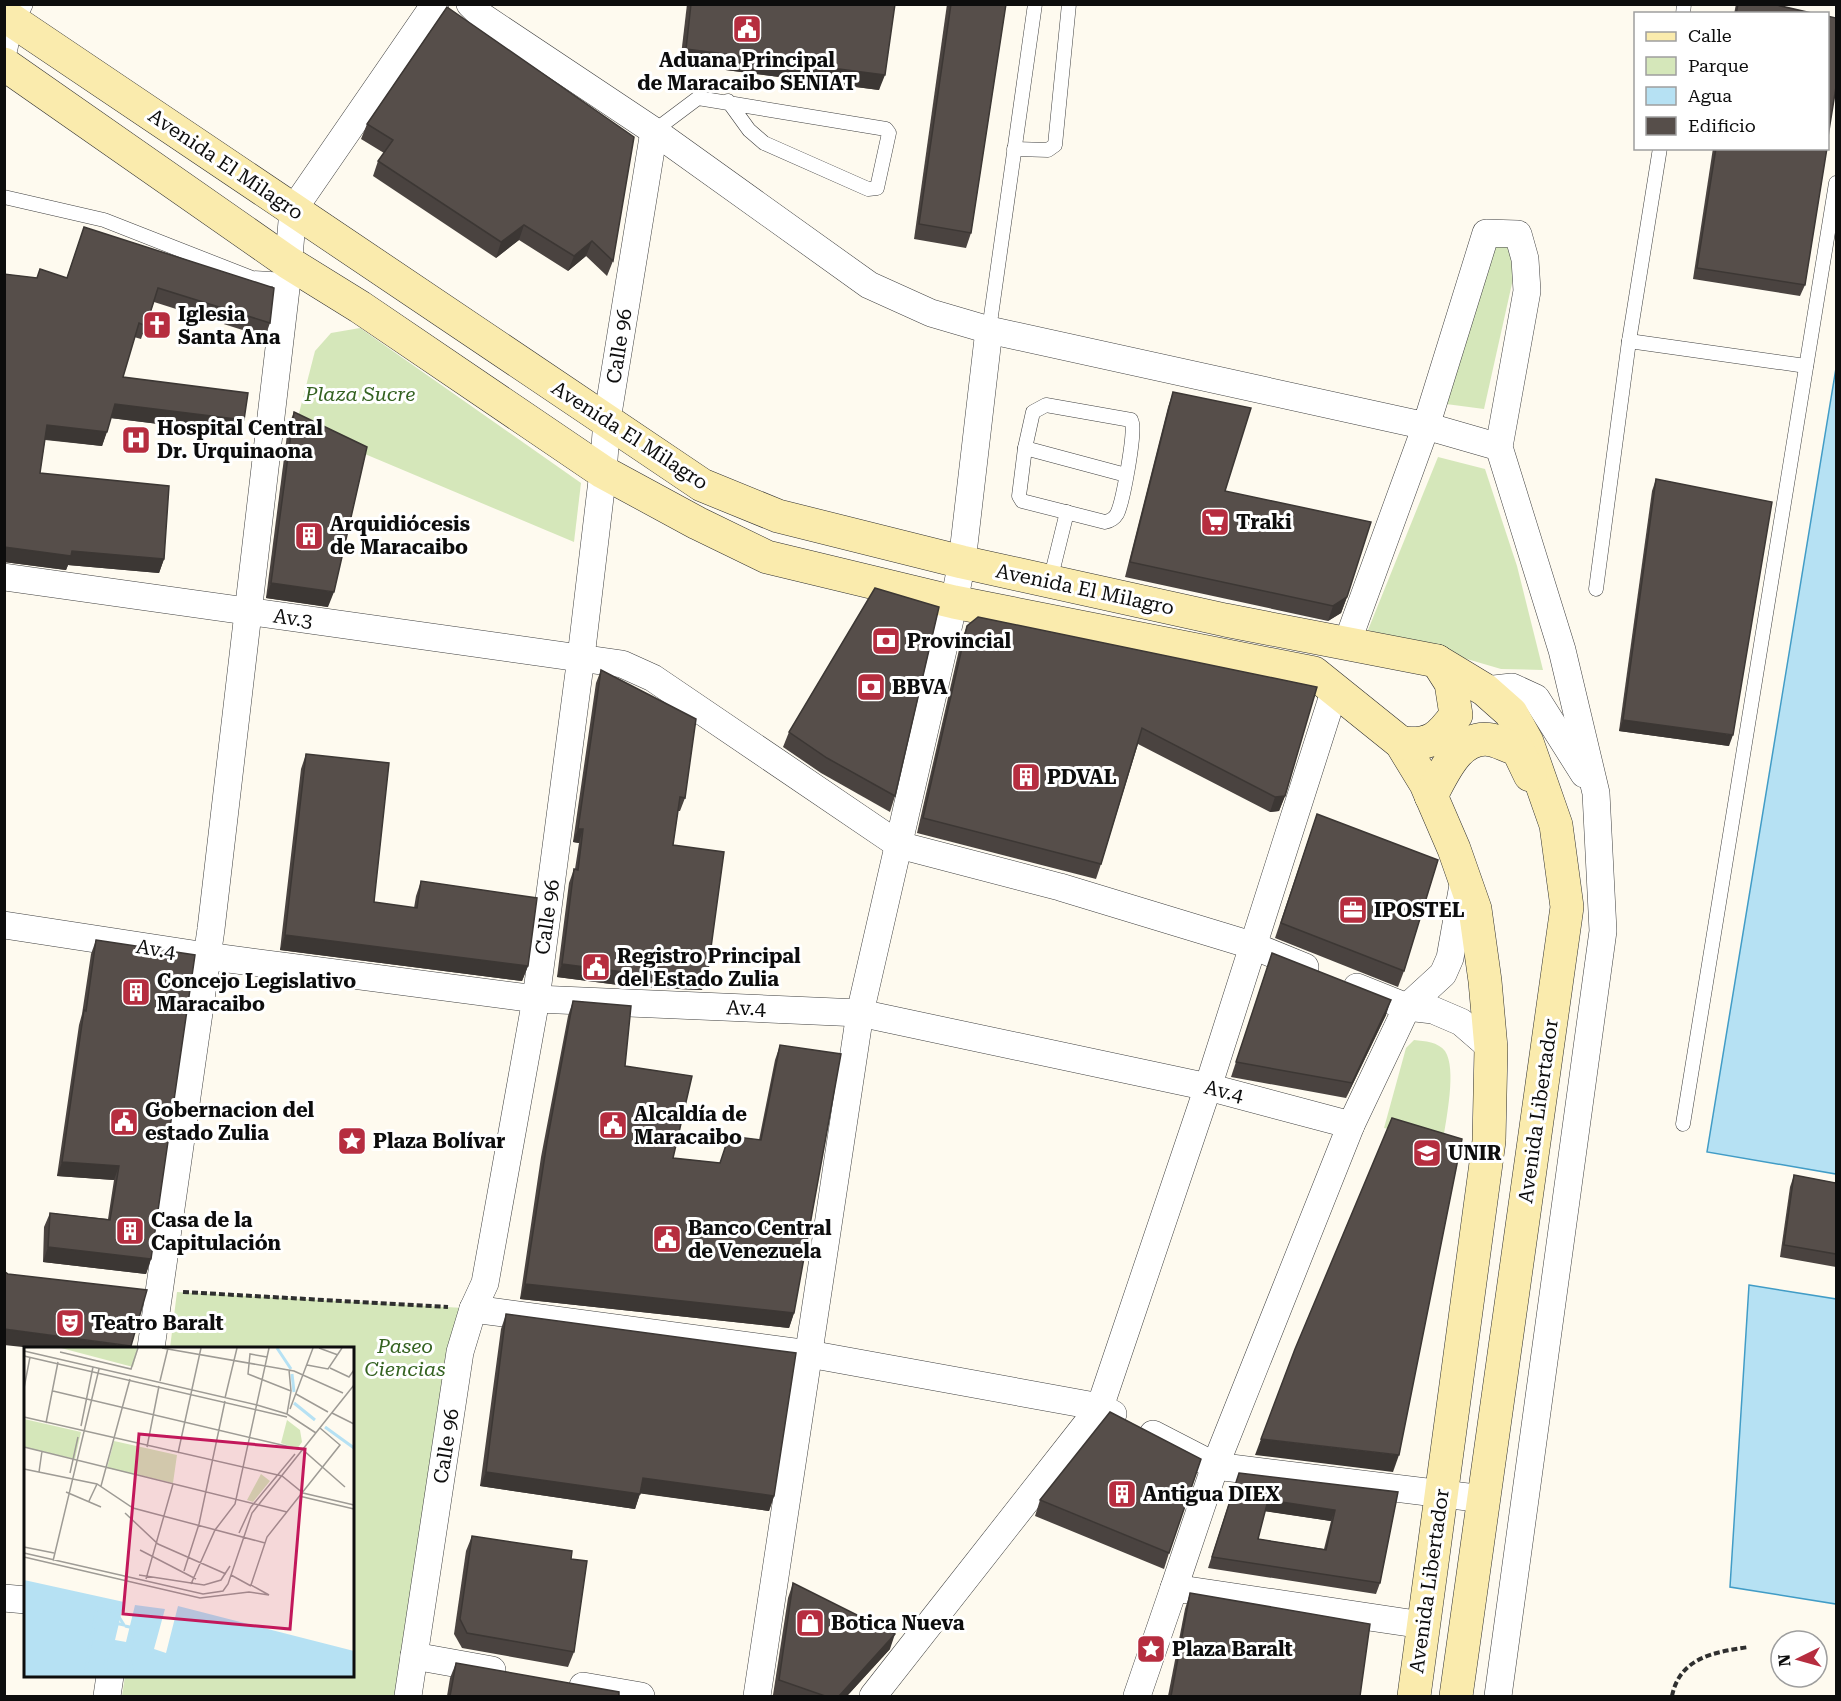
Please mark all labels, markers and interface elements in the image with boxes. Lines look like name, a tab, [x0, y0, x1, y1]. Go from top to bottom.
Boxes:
legend	[1634, 12, 1829, 150]
public building icon: Aduana Principal de Maracaibo SENIAT	[731, 13, 763, 45]
text: Calle	[1688, 25, 1732, 46]
place label: Aduana Principal de Maracaibo SENIAT	[637, 48, 857, 95]
text: Parque	[1688, 55, 1749, 76]
text: Agua	[1688, 85, 1732, 106]
street label: Avenida El Milagro	[144, 103, 308, 225]
text: Edificio	[1688, 115, 1756, 136]
place label: Iglesia Santa Ana	[178, 302, 281, 349]
street label: Calle 96	[601, 307, 637, 385]
church icon: Iglesia Santa Ana	[141, 309, 173, 341]
street label: Avenida El Milagro	[547, 375, 713, 495]
park label: Plaza Sucre	[304, 382, 415, 406]
place label: Hospital Central Dr. Urquinaona	[157, 416, 323, 463]
hospital icon: Hospital Central Dr. Urquinaona	[120, 424, 152, 456]
supermarket icon: Traki	[1199, 506, 1231, 538]
place label: Traki	[1236, 510, 1292, 534]
place label: Arquidiócesis de Maracaibo	[330, 512, 470, 559]
building icon: Arquidiócesis de Maracaibo	[293, 520, 325, 552]
street label: Avenida El Milagro	[994, 558, 1176, 620]
street label: Av.3	[272, 603, 314, 633]
bank icon: Provincial	[870, 625, 902, 657]
place label: Provincial	[907, 629, 1011, 653]
bank icon: BBVA	[855, 671, 887, 703]
place label: BBVA	[892, 675, 948, 699]
building icon: PDVAL	[1010, 761, 1042, 793]
place label: PDVAL	[1047, 765, 1117, 789]
street label: Calle 96	[530, 878, 564, 956]
office icon: IPOSTEL	[1337, 894, 1369, 926]
place label: IPOSTEL	[1374, 898, 1465, 922]
street label: Av.4	[135, 934, 178, 964]
place label: Registro Principal del Estado Zulia	[617, 944, 801, 991]
public building icon: Registro Principal del Estado Zulia	[580, 951, 612, 983]
place label: Concejo Legislativo Maracaibo	[157, 969, 356, 1016]
building icon: Concejo Legislativo Maracaibo	[120, 976, 152, 1008]
street label: Av.4	[726, 995, 767, 1021]
street label: Avenida Libertador	[1513, 1017, 1563, 1205]
street label: Av.4	[1202, 1075, 1247, 1108]
place label: Gobernacion del estado Zulia	[145, 1098, 315, 1145]
place label: Alcaldía de Maracaibo	[634, 1102, 747, 1149]
public building icon: Gobernacion del estado Zulia	[108, 1106, 140, 1138]
public building icon: Alcaldía de Maracaibo	[597, 1109, 629, 1141]
place icon: Plaza Bolívar	[336, 1125, 368, 1157]
place label: Plaza Bolívar	[373, 1129, 505, 1153]
school or university icon: UNIR	[1411, 1137, 1443, 1169]
place label: UNIR	[1448, 1141, 1502, 1165]
place label: Casa de la Capitulación	[151, 1208, 282, 1255]
building icon: Casa de la Capitulación	[114, 1215, 146, 1247]
place label: Banco Central de Venezuela	[688, 1216, 832, 1263]
public building icon: Banco Central de Venezuela	[651, 1223, 683, 1255]
theatre icon: Teatro Baralt	[54, 1307, 86, 1339]
place label: Teatro Baralt	[91, 1311, 224, 1335]
park label: Paseo Ciencias	[364, 1334, 446, 1381]
inset map	[24, 1347, 354, 1677]
street label: Calle 96	[428, 1407, 464, 1485]
building icon: Antigua DIEX	[1106, 1478, 1138, 1510]
place label: Antigua DIEX	[1143, 1482, 1280, 1506]
street label: Avenida Libertador	[1404, 1487, 1454, 1675]
shop icon: Botica Nueva	[794, 1607, 826, 1639]
place label: Botica Nueva	[831, 1611, 965, 1635]
north arrow	[1769, 1629, 1829, 1689]
place icon: Plaza Baralt	[1135, 1633, 1167, 1665]
place label: Plaza Baralt	[1172, 1637, 1293, 1661]
text: N	[1775, 1653, 1795, 1667]

